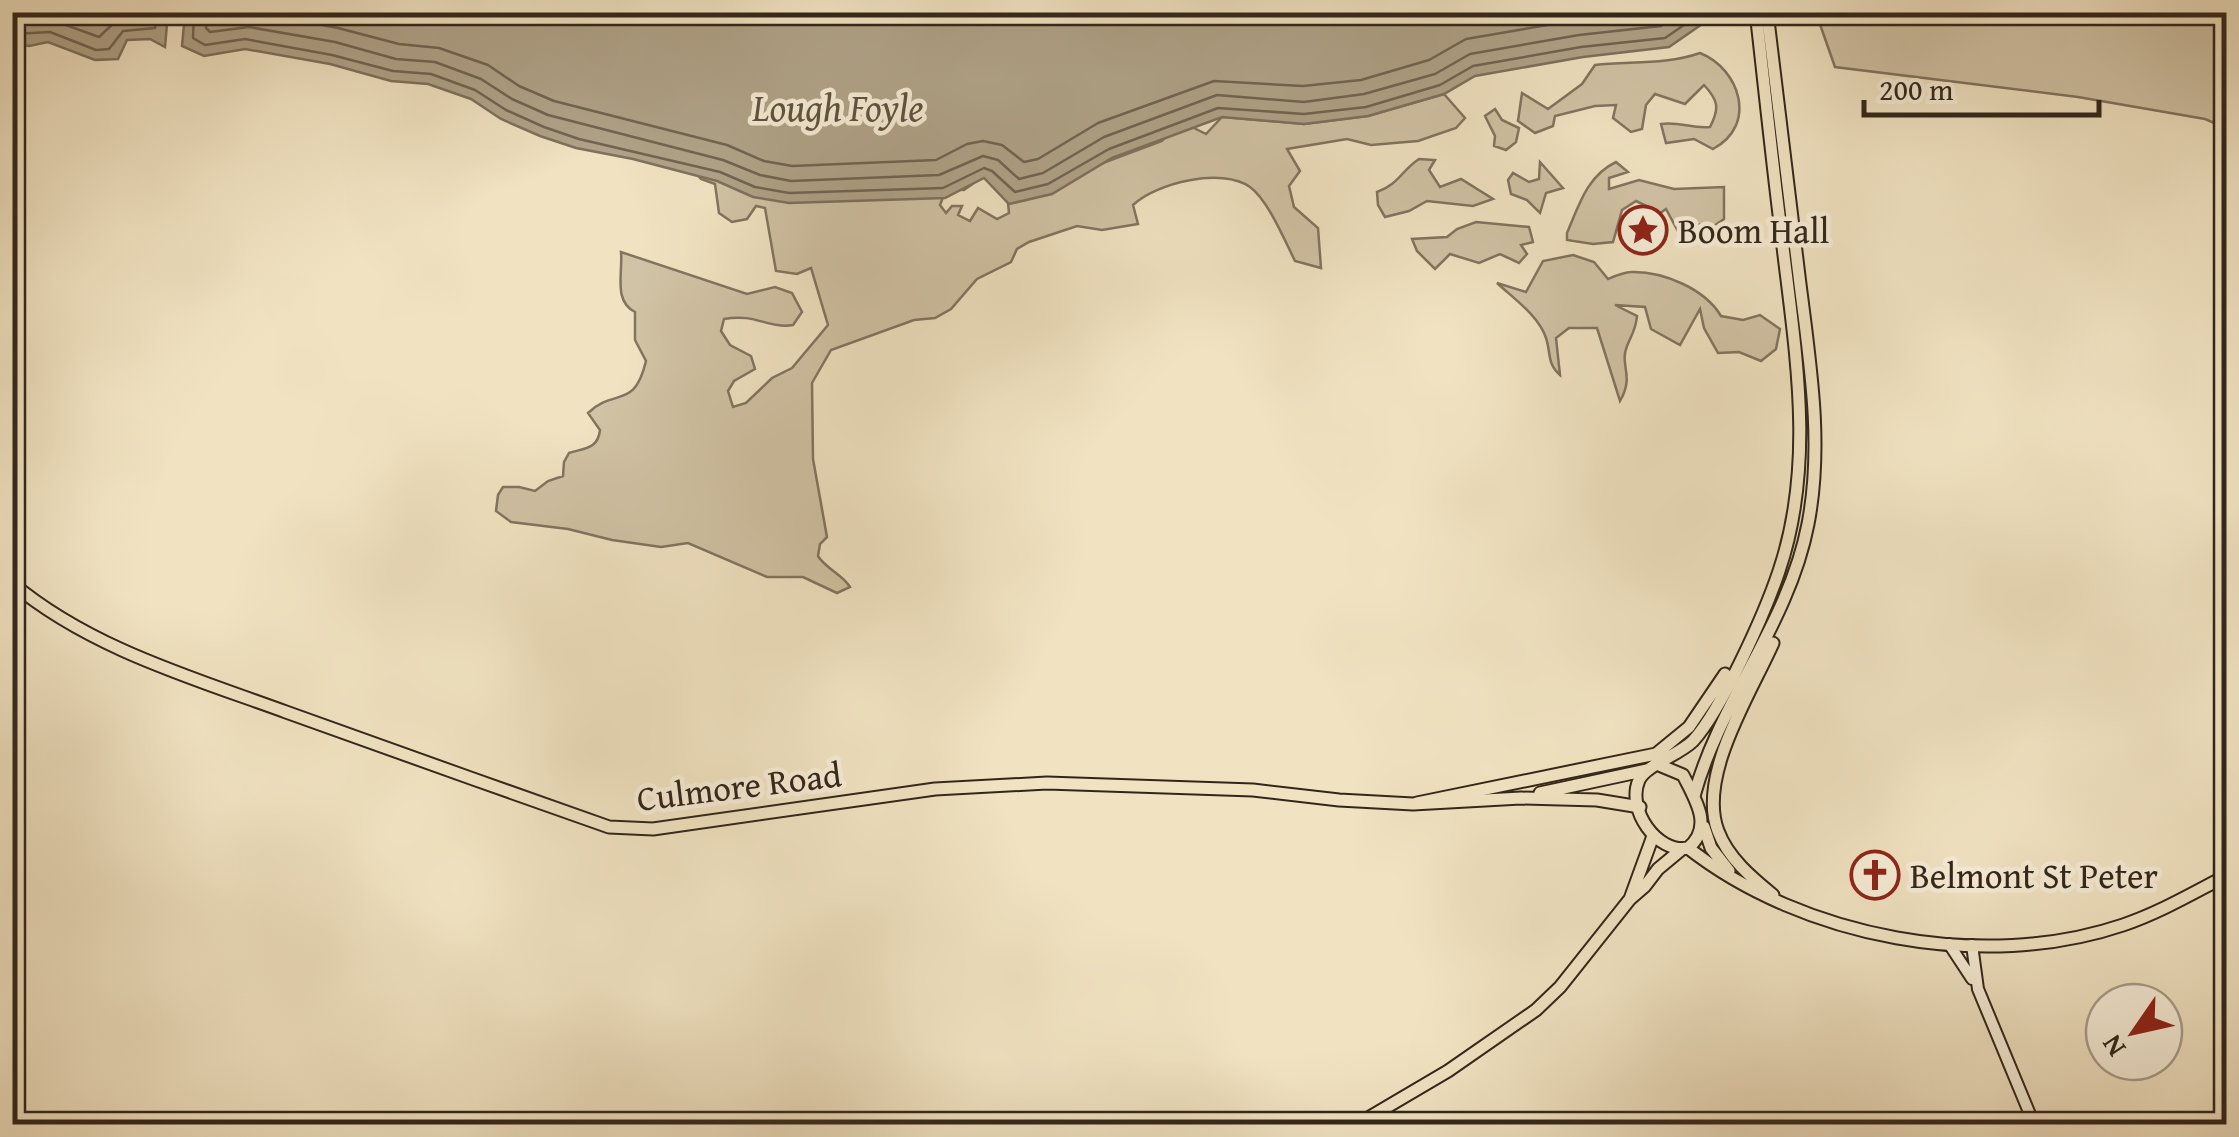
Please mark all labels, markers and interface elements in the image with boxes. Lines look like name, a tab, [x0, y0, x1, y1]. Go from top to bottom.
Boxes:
scale bar	[1864, 55, 2099, 117]
text: 200 m	[1879, 67, 1954, 111]
water label: Lough Foyle	[751, 79, 924, 135]
place icon: Boom Hall	[1617, 204, 1669, 256]
place label: Boom Hall	[1678, 205, 1829, 256]
street label: Culmore Road	[634, 748, 844, 824]
church icon: Belmont St Peter	[1849, 849, 1901, 901]
place label: Belmont St Peter	[1910, 850, 2158, 901]
north arrow	[2084, 982, 2184, 1082]
text: N	[2090, 1027, 2135, 1065]

